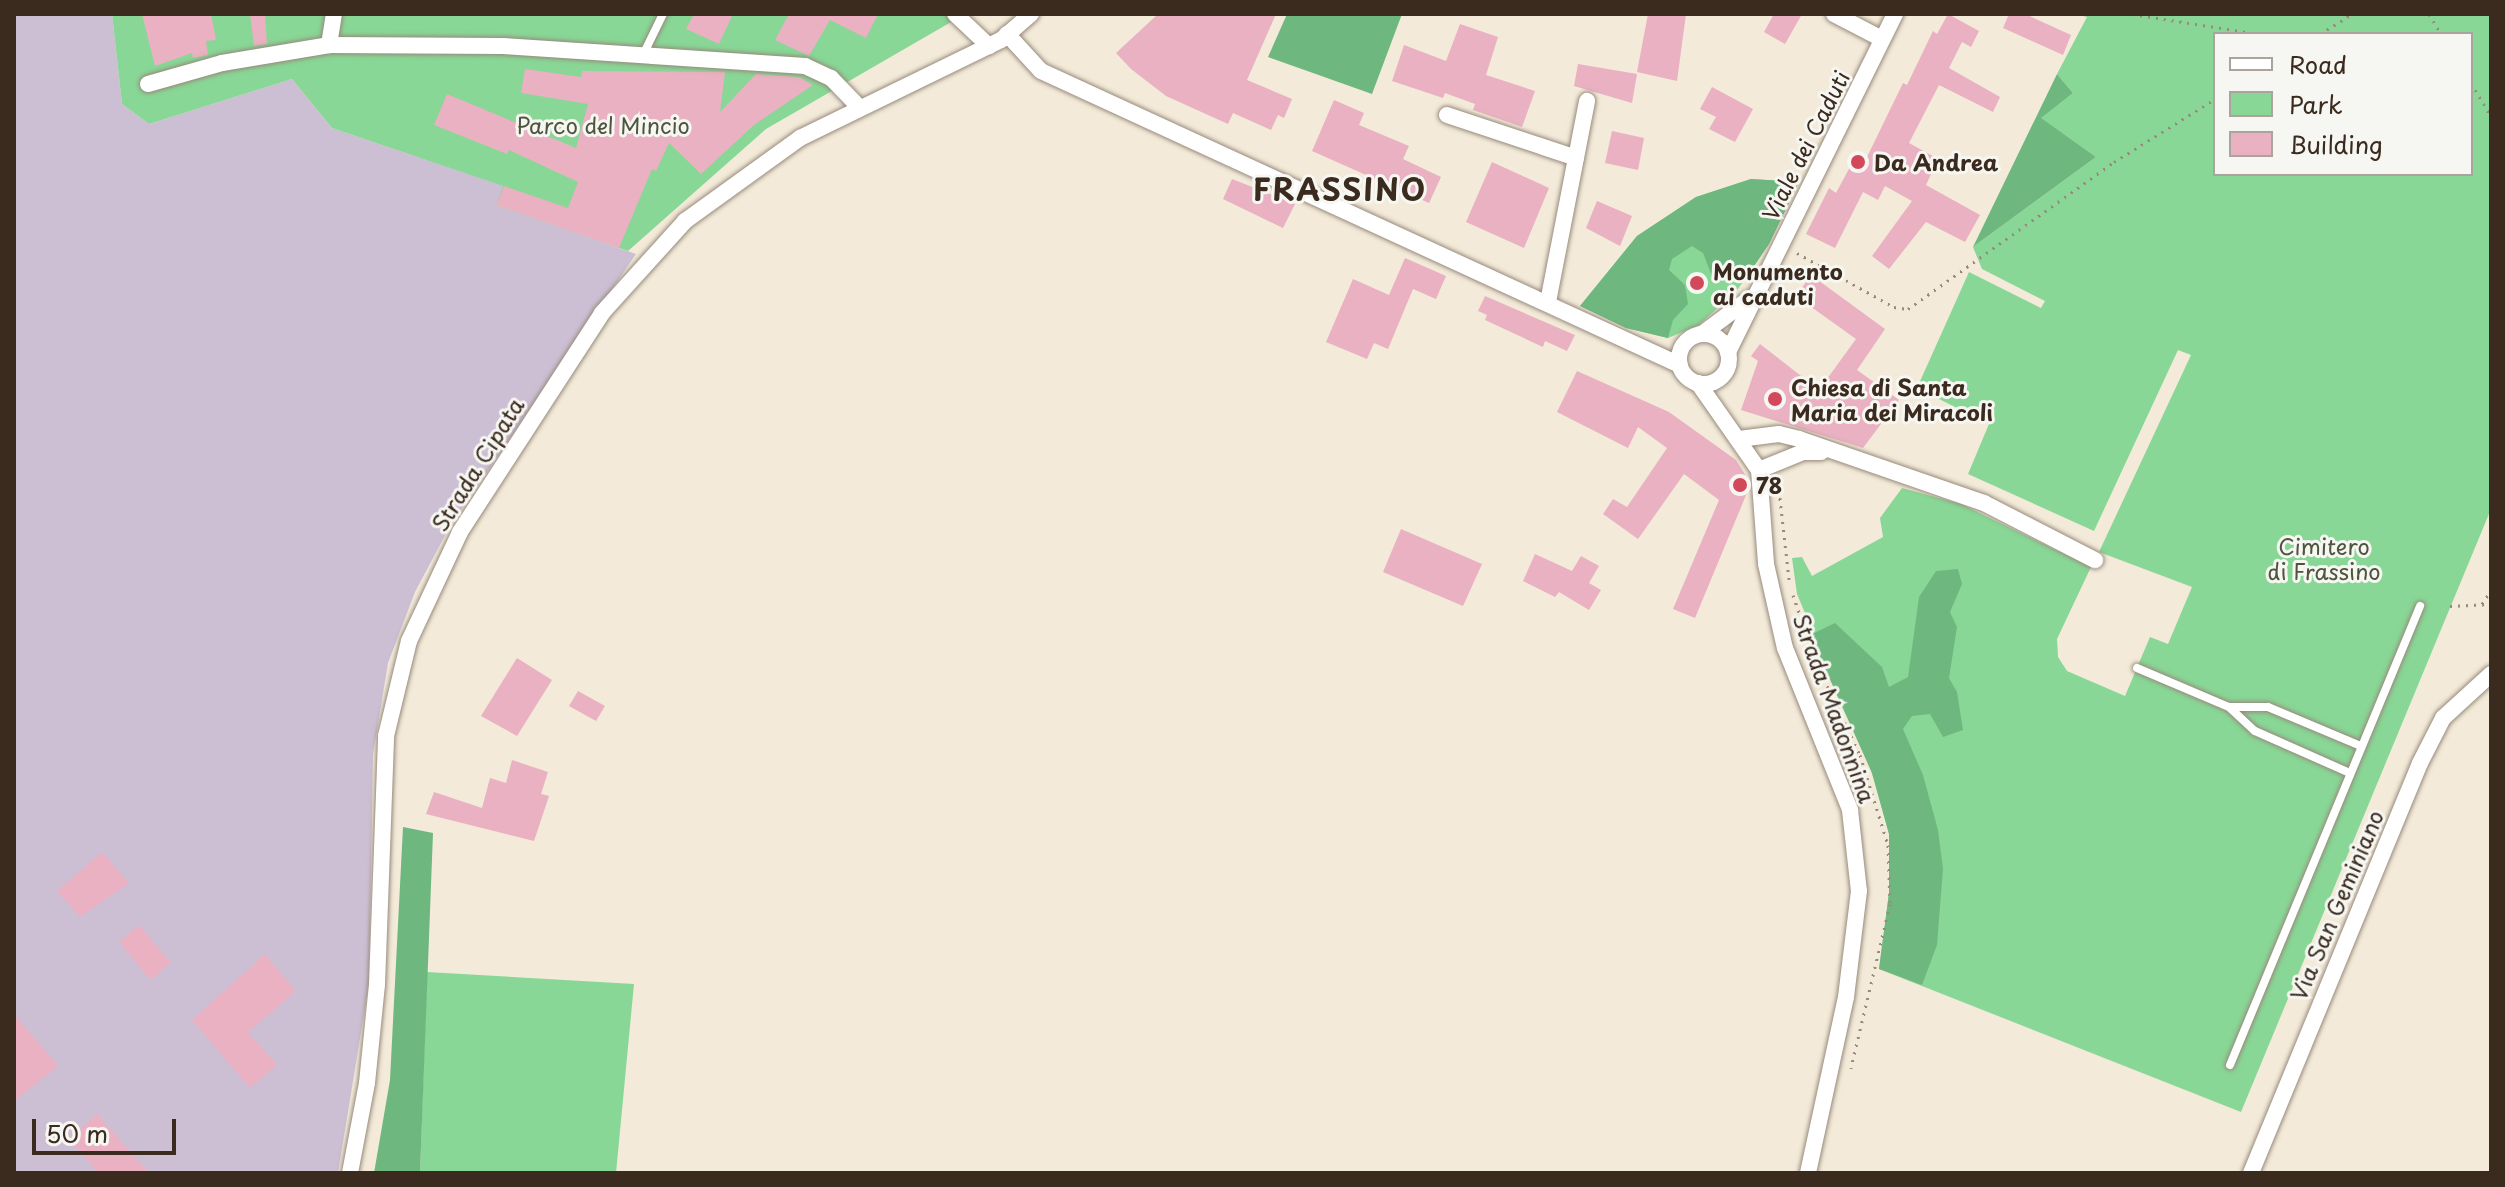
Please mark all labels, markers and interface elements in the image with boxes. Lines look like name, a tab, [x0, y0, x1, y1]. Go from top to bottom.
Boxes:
legend	[2213, 32, 2473, 176]
text: Road	[2289, 46, 2347, 82]
street label: Viale dei Caduti	[1755, 64, 1855, 226]
text: Park	[2289, 86, 2343, 122]
park label: Parco del Mincio	[515, 112, 691, 138]
text: Building	[2289, 126, 2383, 162]
place label: Da Andrea	[1874, 149, 1998, 175]
marker: Da Andrea	[1849, 153, 1867, 171]
district label: FRASSINO	[1253, 171, 1427, 207]
place label: Monumento ai caduti	[1713, 257, 1843, 308]
marker: Monumento ai caduti	[1688, 274, 1706, 292]
place label: Chiesa di Santa Maria dei Miracoli	[1791, 373, 1994, 424]
marker: Chiesa di Santa Maria dei Miracoli	[1766, 390, 1784, 408]
street label: Strada Cipata	[425, 392, 529, 536]
place label: 78	[1756, 472, 1782, 498]
marker: 78	[1731, 476, 1749, 494]
park label: Cimitero di Frassino	[2267, 532, 2381, 584]
street label: Strada Madonnina	[1789, 610, 1881, 806]
street label: Via San Geminiano	[2284, 806, 2388, 1004]
scale bar	[36, 1103, 180, 1153]
text: 50 m	[46, 1115, 108, 1151]

